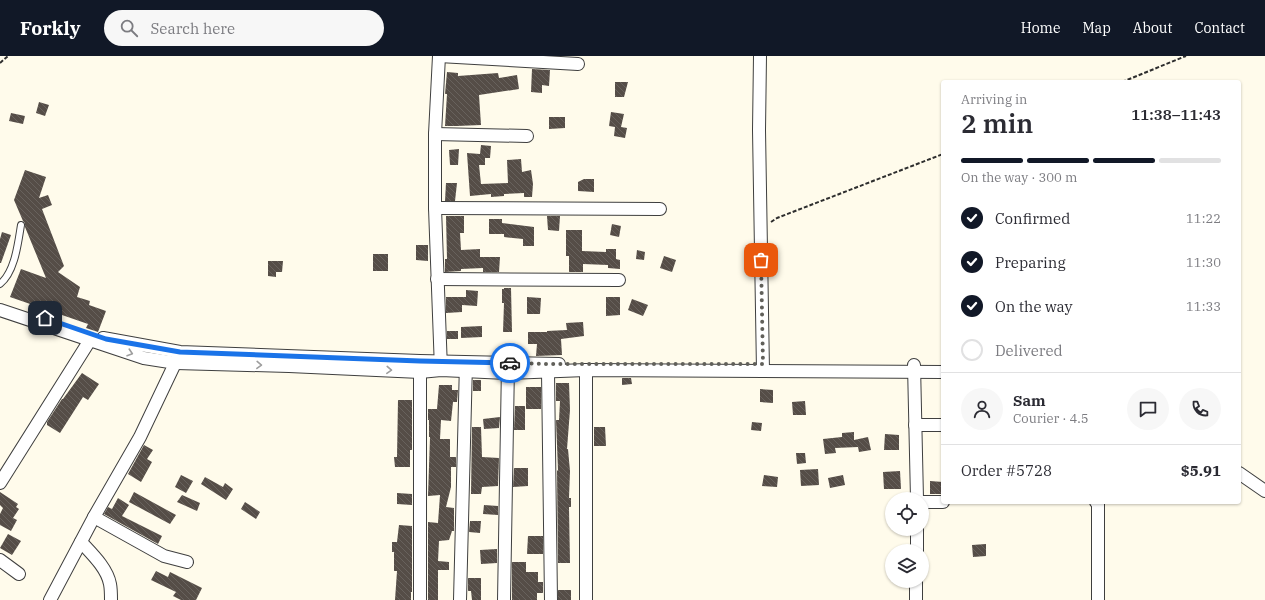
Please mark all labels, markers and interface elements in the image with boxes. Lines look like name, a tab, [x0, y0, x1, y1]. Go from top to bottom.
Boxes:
search box	[104, 10, 384, 46]
text: Forkly	[20, 16, 80, 40]
icon: search	[118, 17, 140, 39]
text: Search here	[150, 19, 235, 38]
text: Home	[1021, 19, 1060, 37]
text: Map	[1082, 19, 1111, 37]
text: About	[1133, 19, 1172, 37]
text: Contact	[1194, 19, 1245, 37]
text: Arriving in	[961, 91, 1027, 108]
text: 11:38–11:43	[1131, 105, 1221, 124]
text: 2 min	[961, 106, 1033, 140]
text: On the way · 300 m	[961, 169, 1077, 186]
icon: check	[961, 207, 983, 229]
text: Confirmed	[995, 209, 1070, 228]
text: 11:22	[1186, 210, 1221, 227]
pin	[744, 243, 778, 277]
icon: bag	[750, 249, 772, 271]
icon: check	[961, 251, 983, 273]
text: Preparing	[995, 253, 1066, 272]
text: 11:30	[1186, 254, 1221, 271]
icon: check	[961, 295, 983, 317]
text: On the way	[995, 297, 1073, 316]
text: 11:33	[1186, 298, 1221, 315]
pin	[28, 301, 62, 335]
icon: home	[34, 307, 56, 329]
text: Delivered	[995, 341, 1063, 360]
courier	[490, 343, 530, 383]
one-way arrow	[126, 348, 133, 357]
icon: car	[499, 352, 521, 374]
one-way arrow	[256, 360, 262, 369]
one-way arrow	[386, 366, 392, 375]
button: person	[961, 388, 1003, 430]
button: chat	[1127, 388, 1169, 430]
button: phone	[1179, 388, 1221, 430]
text: Sam	[1013, 391, 1046, 410]
text: Courier · 4.5	[1013, 410, 1089, 427]
text: Order #5728	[961, 461, 1052, 480]
text: $5.91	[1181, 461, 1221, 480]
map controls	[885, 492, 929, 588]
button: locate	[885, 492, 929, 536]
button: layers	[885, 544, 929, 588]

